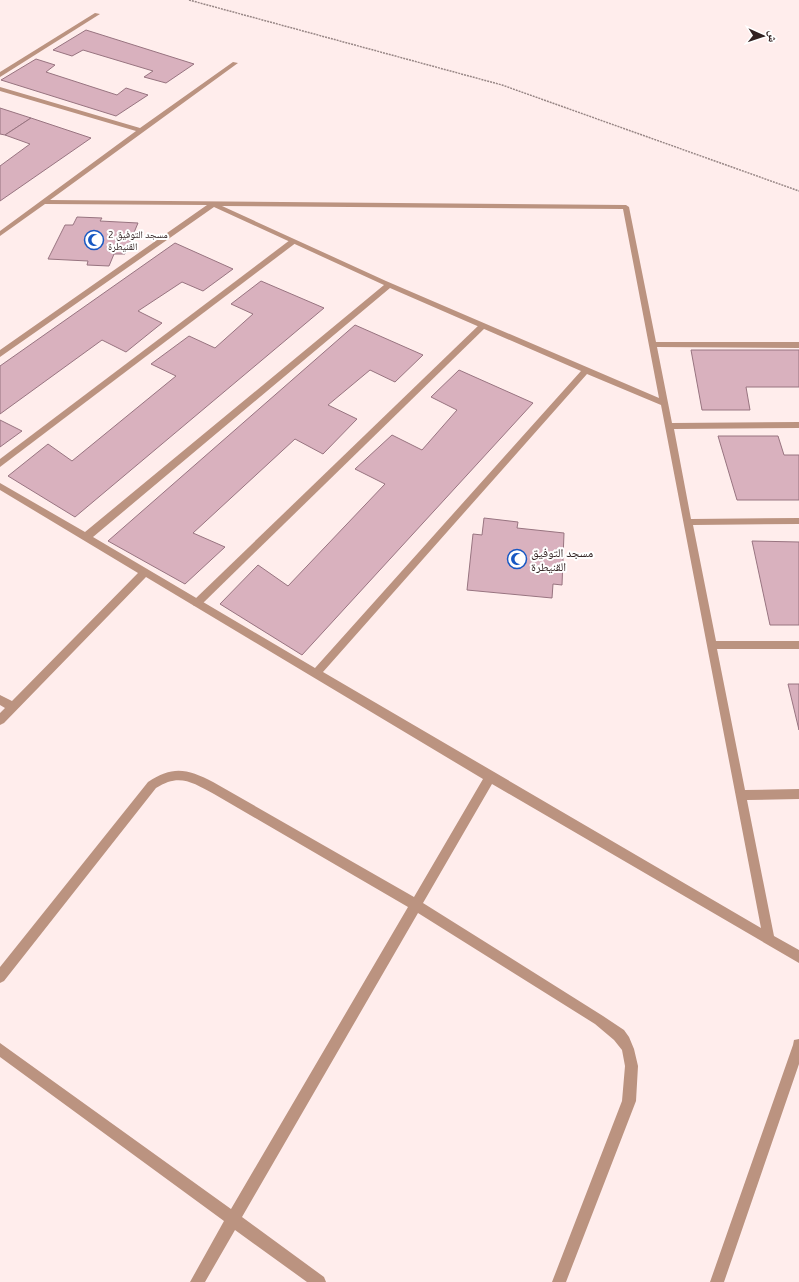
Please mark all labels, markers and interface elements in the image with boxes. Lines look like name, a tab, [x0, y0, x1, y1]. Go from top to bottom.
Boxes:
north arrow	[743, 16, 783, 56]
text: ش	[765, 30, 779, 43]
mosque icon: 2 مسجد التوفيق القنيطرة	[83, 229, 105, 251]
place label: 2 مسجد التوفيق القنيطرة	[108, 229, 168, 252]
place label: مسجد التوفيق القنيطرة	[531, 546, 593, 574]
mosque icon: مسجد التوفيق القنيطرة	[506, 548, 528, 570]

